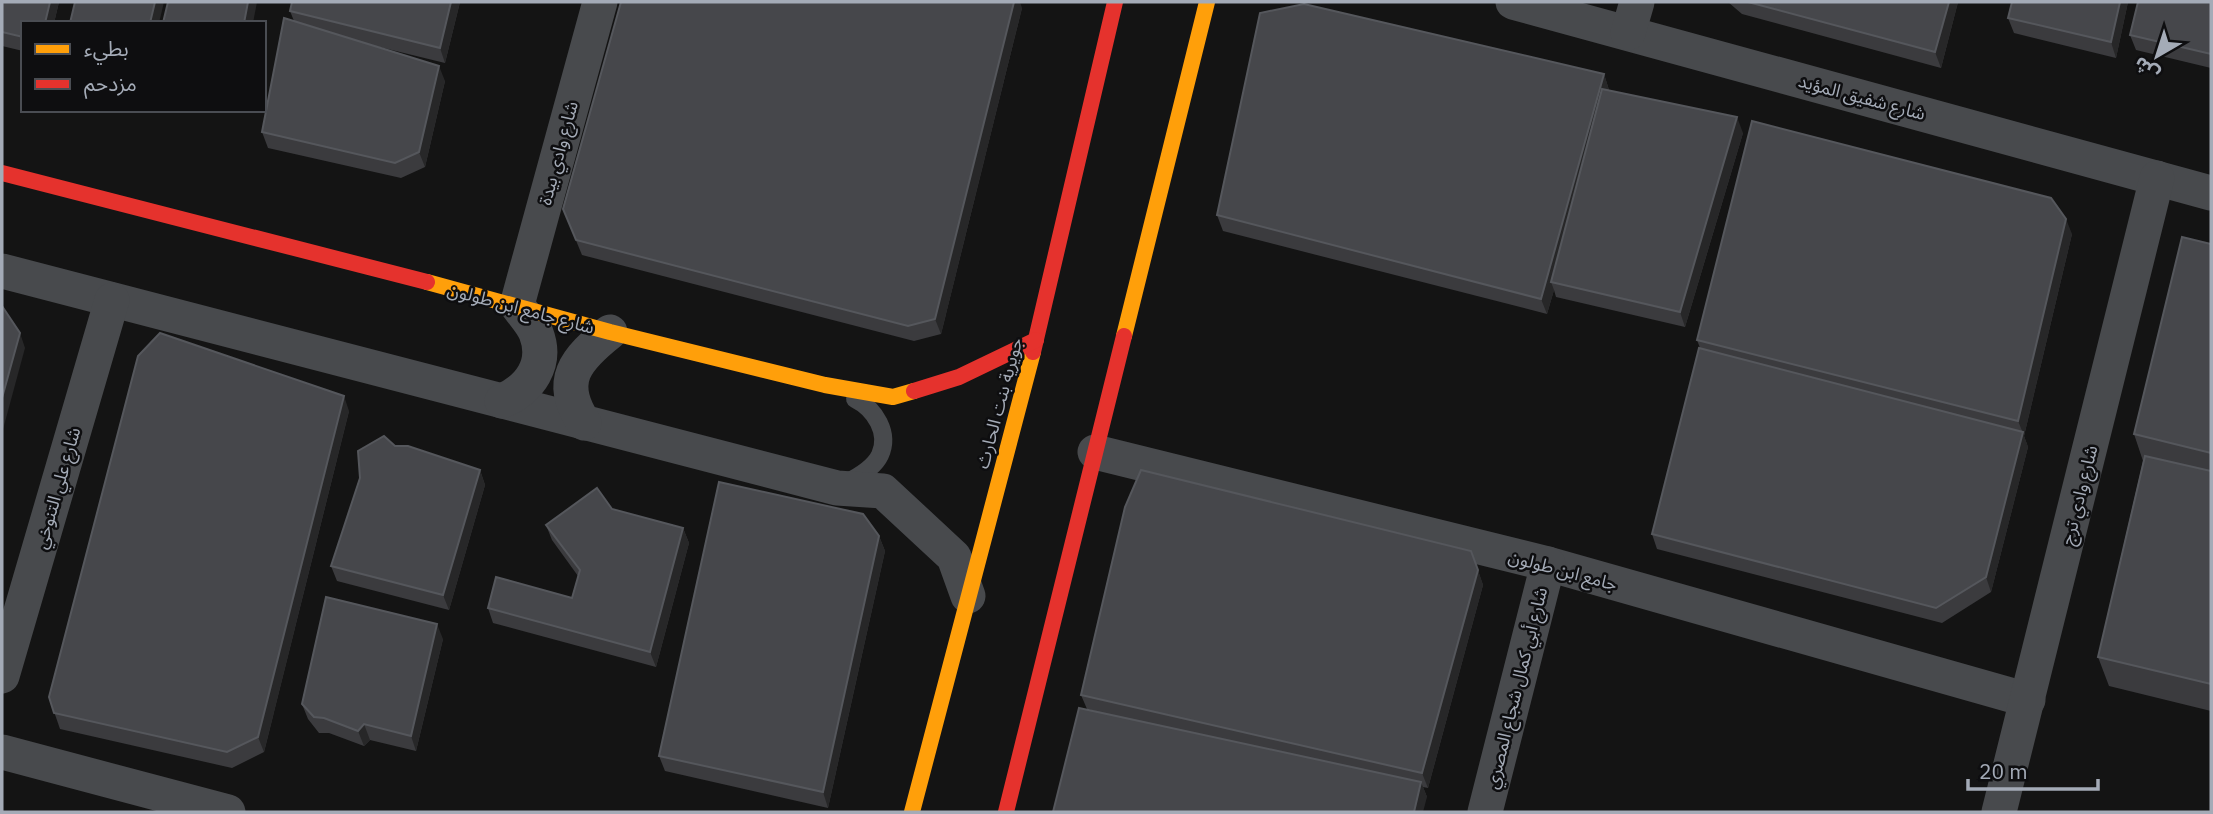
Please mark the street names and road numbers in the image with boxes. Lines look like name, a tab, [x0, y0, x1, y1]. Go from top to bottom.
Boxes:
street label: شارع شفيق المؤيد	[1795, 69, 1928, 128]
street label: شارع وادي بيدة	[533, 99, 586, 208]
street label: شارع جامع ابن طولون	[444, 277, 597, 342]
street label: جويرية بنت الحارث	[970, 335, 1028, 471]
street label: شارع علي التنوخي	[29, 425, 88, 552]
street label: شارع وادي ترج	[2055, 443, 2105, 548]
street label: جامع ابن طولون	[1505, 544, 1620, 598]
street label: شارع أبي كمال شجاع المصري	[1480, 585, 1555, 792]

